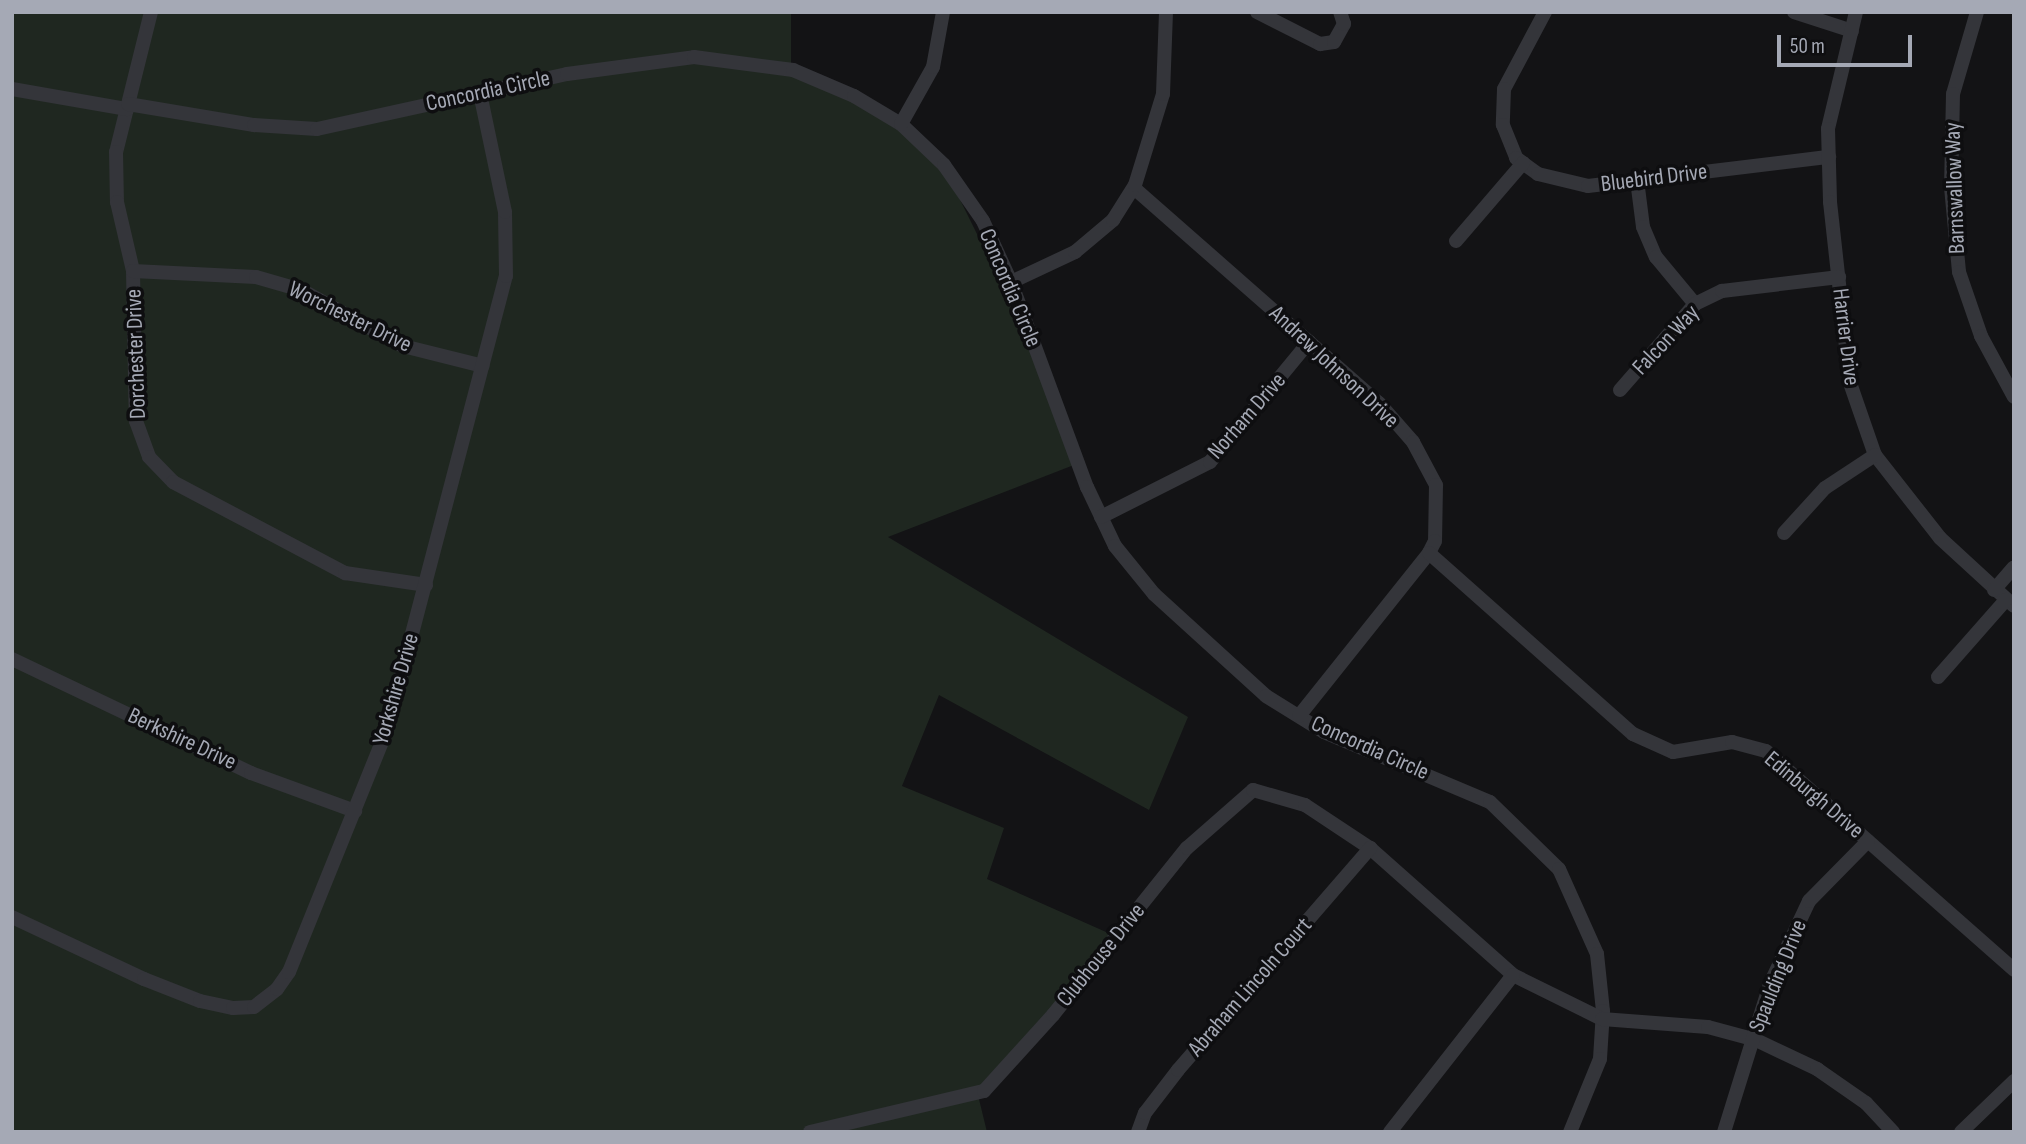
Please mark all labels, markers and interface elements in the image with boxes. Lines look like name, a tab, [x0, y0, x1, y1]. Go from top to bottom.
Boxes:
scale bar	[1781, 21, 1916, 65]
text: 50 m	[1790, 34, 1825, 59]
street label: Concordia Circle	[424, 64, 552, 118]
street label: Barnswallow Way	[1939, 122, 1971, 254]
street label: Bluebird Drive	[1599, 158, 1709, 198]
street label: Concordia Circle	[973, 225, 1047, 351]
street label: Worchester Drive	[284, 275, 416, 359]
street label: Harrier Drive	[1826, 287, 1866, 387]
street label: Dorchester Drive	[120, 288, 152, 420]
street label: Falcon Way	[1627, 299, 1705, 381]
street label: Andrew Johnson Drive	[1263, 300, 1405, 434]
street label: Norham Drive	[1202, 367, 1292, 465]
street label: Yorkshire Drive	[367, 630, 425, 748]
street label: Berkshire Drive	[124, 702, 240, 776]
street label: Concordia Circle	[1307, 710, 1433, 786]
street label: Edinburgh Drive	[1759, 746, 1869, 844]
street label: Clubhouse Drive	[1051, 898, 1151, 1012]
street label: Abraham Lincoln Court	[1182, 912, 1318, 1062]
street label: Spaulding Drive	[1743, 916, 1813, 1036]

